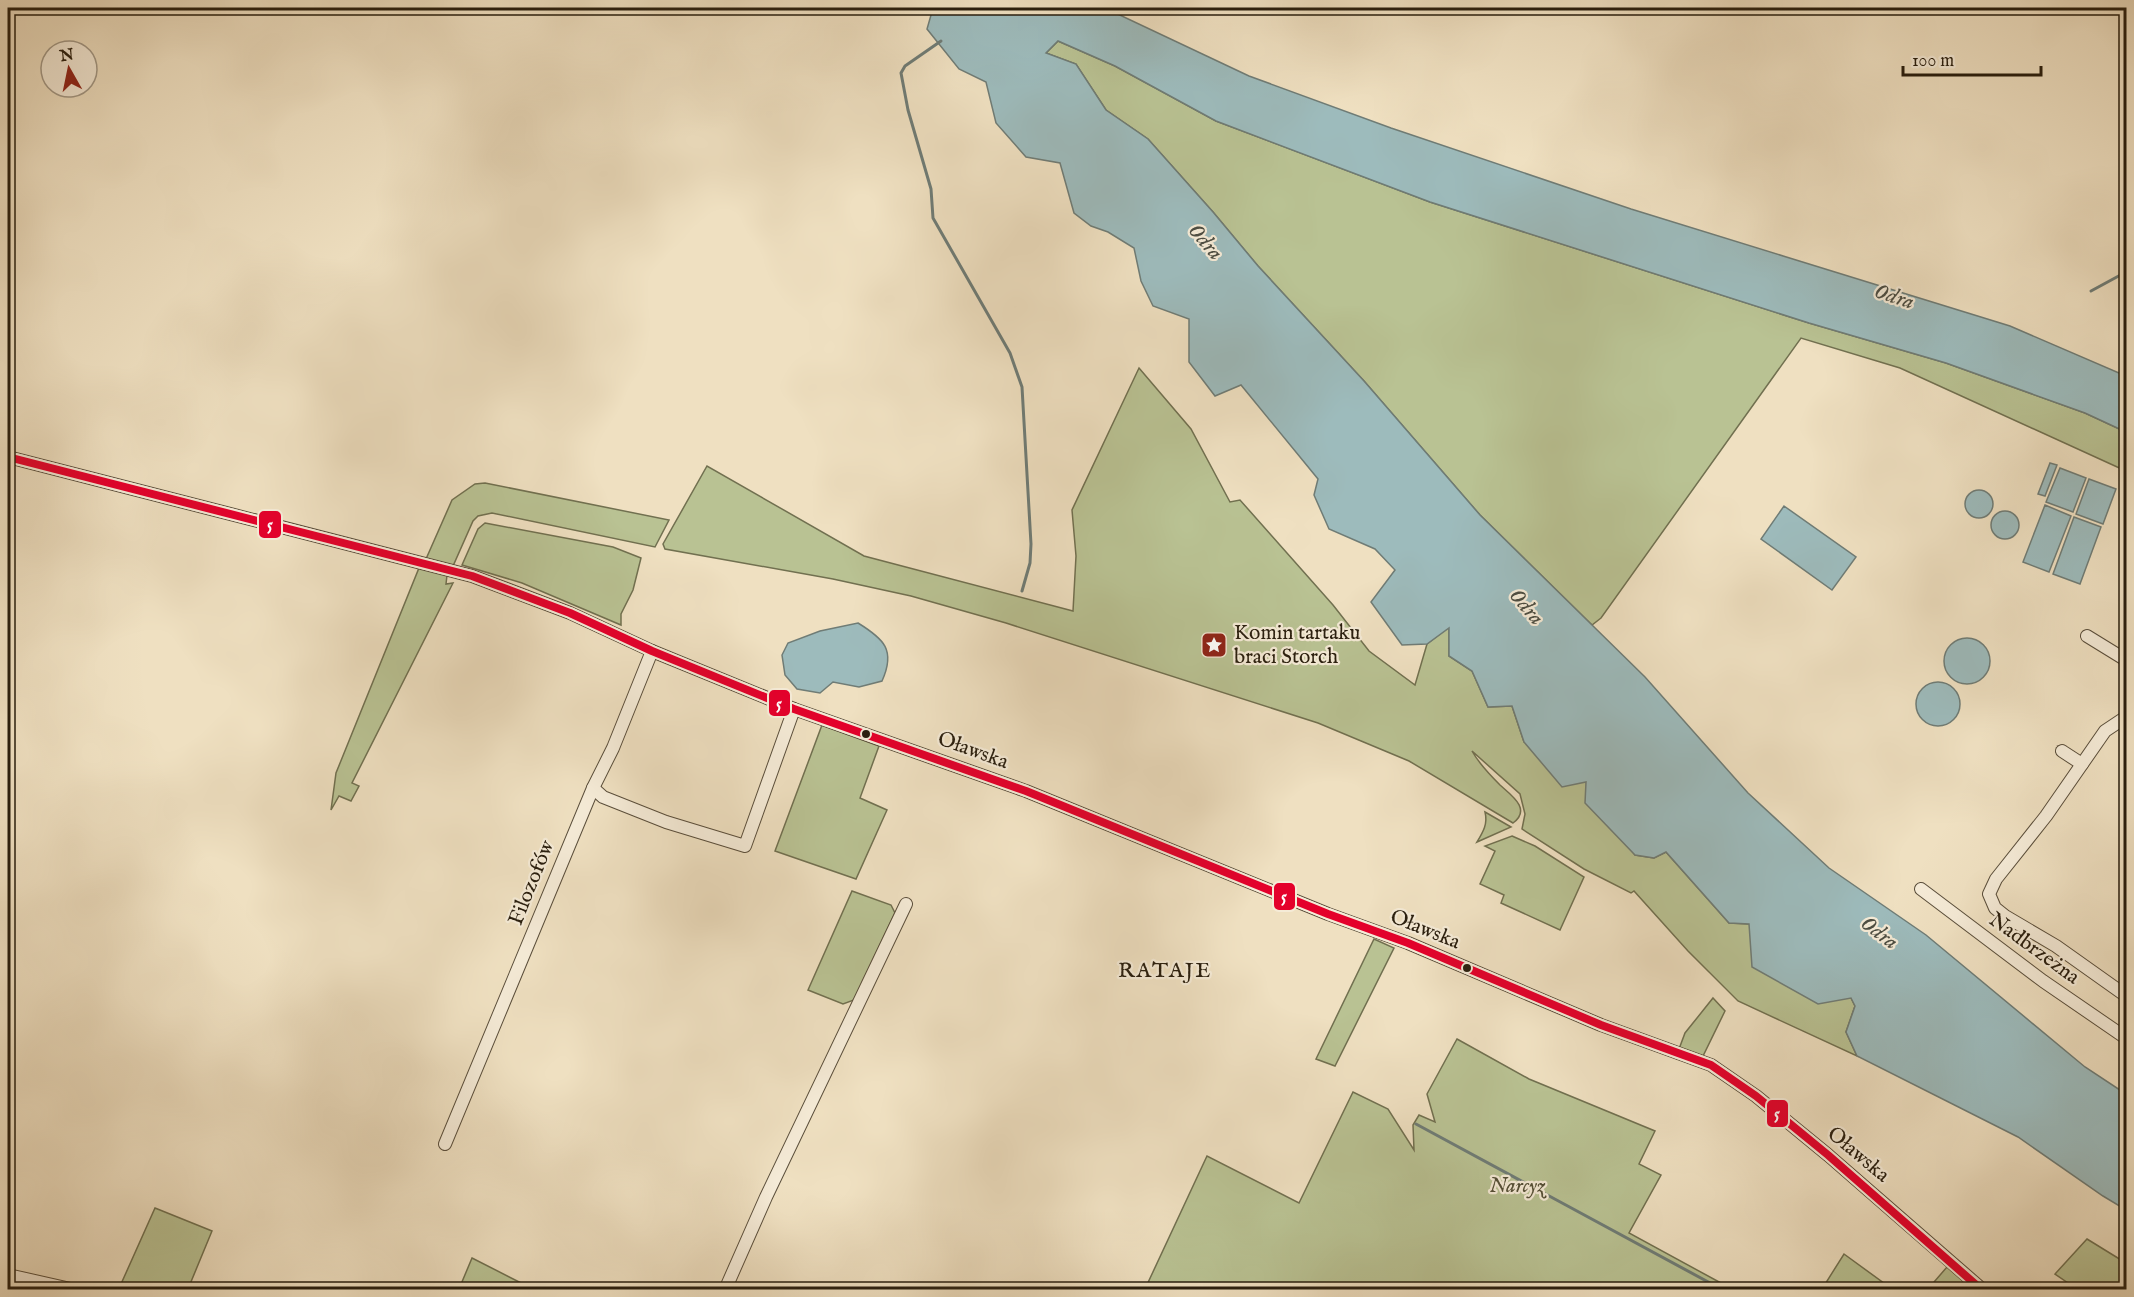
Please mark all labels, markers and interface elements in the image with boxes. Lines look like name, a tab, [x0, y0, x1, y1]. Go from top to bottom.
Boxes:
north arrow	[39, 39, 99, 99]
scale bar	[1903, 39, 2041, 77]
text: N	[58, 45, 76, 67]
text: 100 m	[1912, 50, 1954, 73]
water label: Odra	[1181, 218, 1229, 267]
water label: Odra	[1870, 277, 1918, 317]
line badge: 5	[258, 510, 282, 539]
text: 5	[267, 516, 273, 536]
water label: Odra	[1502, 583, 1550, 632]
place label: Komin tartaku braci Storch	[1234, 620, 1361, 671]
place icon: Komin tartaku braci Storch	[1199, 630, 1229, 660]
line badge: 5	[768, 689, 791, 717]
text: 5	[776, 695, 782, 715]
street label: Oławska	[934, 726, 1013, 777]
unlabelled marker	[860, 728, 872, 740]
street label: Filozofów	[503, 835, 562, 929]
line badge: 5	[1273, 882, 1296, 911]
text: 5	[1281, 888, 1287, 908]
street label: Oławska	[1386, 904, 1465, 957]
street label: Nadbrzeżna	[1983, 907, 2086, 992]
water label: Odra	[1854, 910, 1904, 956]
district label: RATAJE	[1118, 957, 1212, 985]
unlabelled marker	[1461, 962, 1473, 974]
line badge: 5	[1766, 1099, 1789, 1128]
text: 5	[1774, 1105, 1780, 1125]
street label: Oławska	[1821, 1121, 1896, 1190]
park label: Narcyz	[1489, 1173, 1547, 1200]

